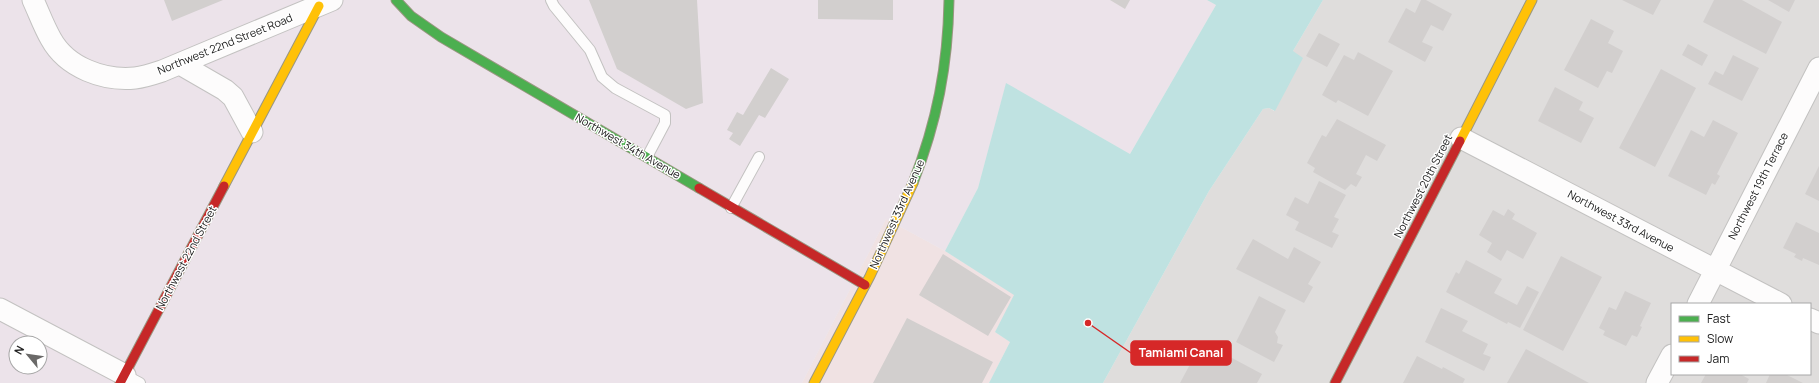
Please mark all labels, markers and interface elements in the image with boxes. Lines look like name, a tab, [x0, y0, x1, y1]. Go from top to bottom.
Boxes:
street label: Northwest 22nd Street Road	[155, 10, 295, 78]
street label: Northwest 34th Avenue	[573, 109, 684, 182]
street label: Northwest 19th Terrace	[1724, 129, 1791, 242]
street label: Northwest 20th Street	[1390, 131, 1455, 240]
street label: Northwest 33rd Avenue	[866, 156, 928, 271]
street label: Northwest 33rd Avenue	[1565, 186, 1678, 255]
street label: Northwest 22nd Street	[152, 203, 219, 313]
legend	[1671, 303, 1811, 375]
text: Fast	[1707, 310, 1731, 327]
text: Slow	[1707, 330, 1733, 347]
north arrow	[8, 335, 48, 375]
callout: Tamiami Canal	[1131, 341, 1231, 365]
text: N	[10, 343, 27, 357]
text: Tamiami Canal	[1139, 344, 1223, 361]
text: Jam	[1707, 350, 1729, 367]

